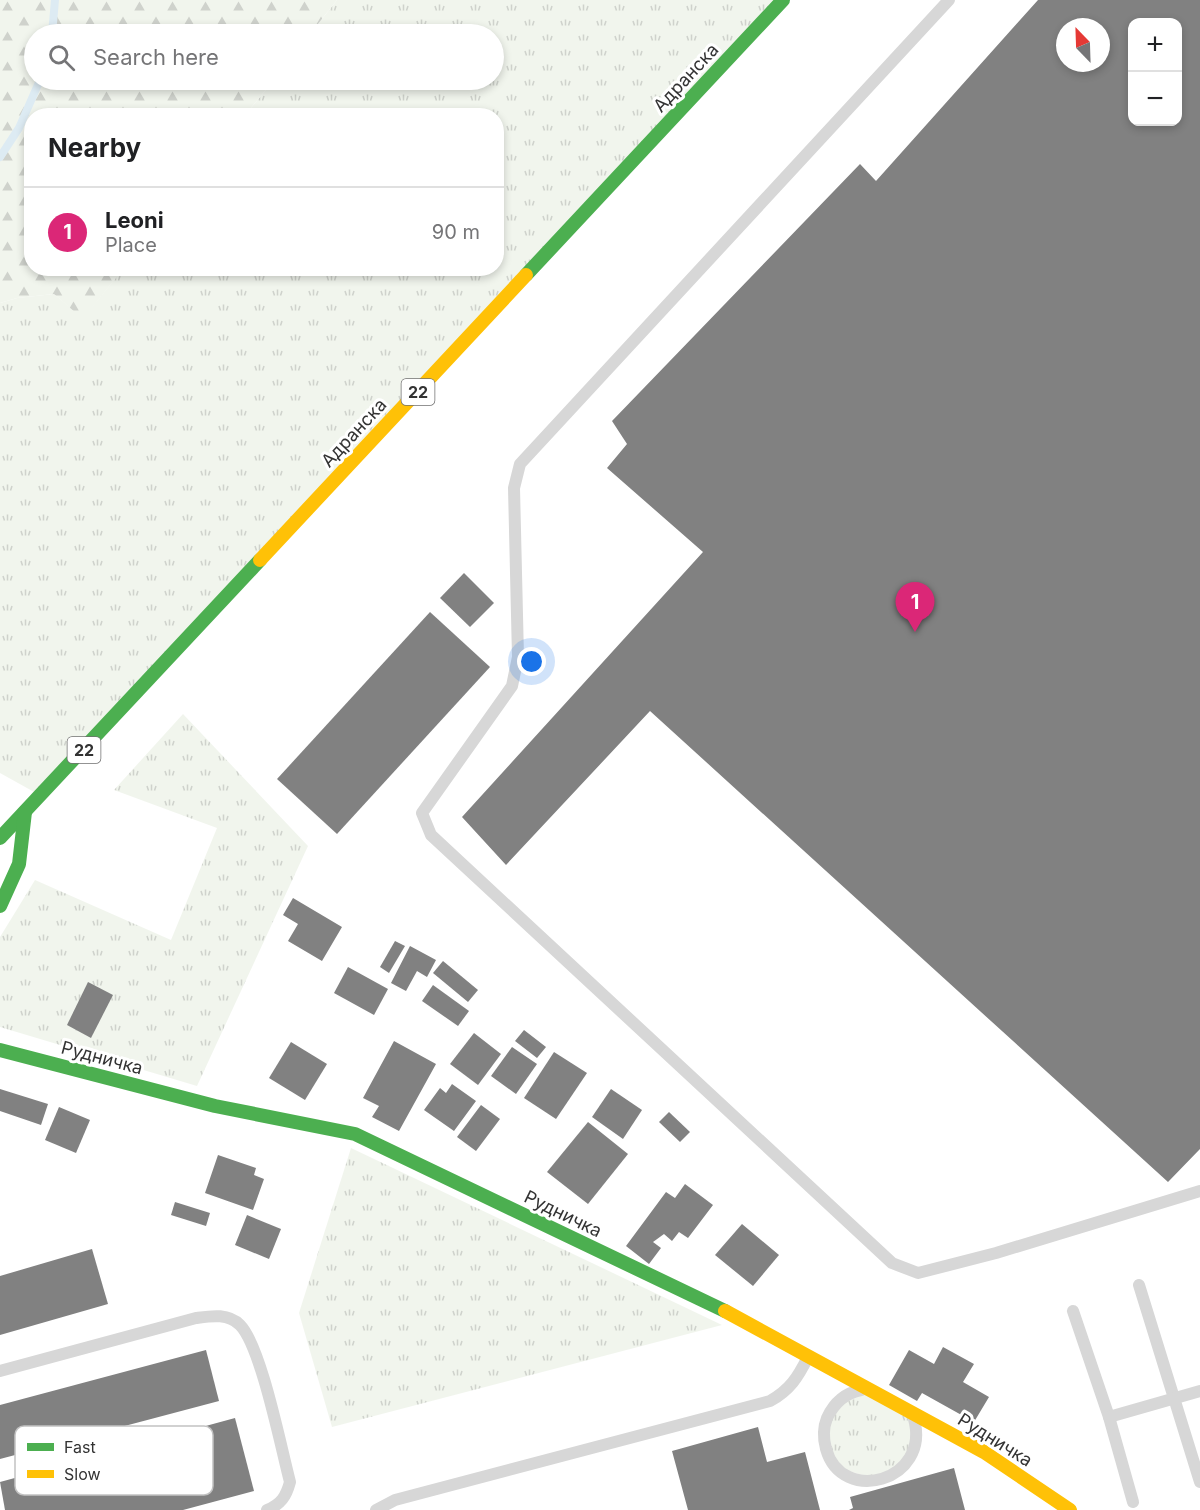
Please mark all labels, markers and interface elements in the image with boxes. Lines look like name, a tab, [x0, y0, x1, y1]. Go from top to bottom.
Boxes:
north arrow	[1056, 18, 1110, 72]
map controls	[1128, 18, 1182, 126]
button: +	[1128, 18, 1182, 72]
search box	[24, 24, 504, 90]
street label: Адранска	[649, 39, 723, 116]
icon: search	[45, 41, 78, 74]
text: Search here	[93, 44, 219, 70]
button: −	[1128, 72, 1182, 126]
text: Nearby	[48, 132, 141, 163]
text: Leoni	[105, 207, 164, 233]
text: 1	[63, 220, 72, 244]
text: 90 m	[432, 220, 480, 244]
text: Place	[105, 233, 157, 257]
road number: 22	[402, 379, 434, 405]
street label: Адранска	[317, 394, 391, 471]
pin: 1	[896, 582, 934, 632]
your location	[517, 647, 546, 676]
road number: 22	[68, 737, 100, 763]
street label: Рудничка	[59, 1037, 145, 1078]
street label: Рудничка	[521, 1186, 605, 1241]
street label: Рудничка	[954, 1409, 1036, 1471]
legend	[15, 1426, 213, 1495]
text: Fast	[64, 1437, 96, 1457]
text: Slow	[64, 1464, 101, 1484]

